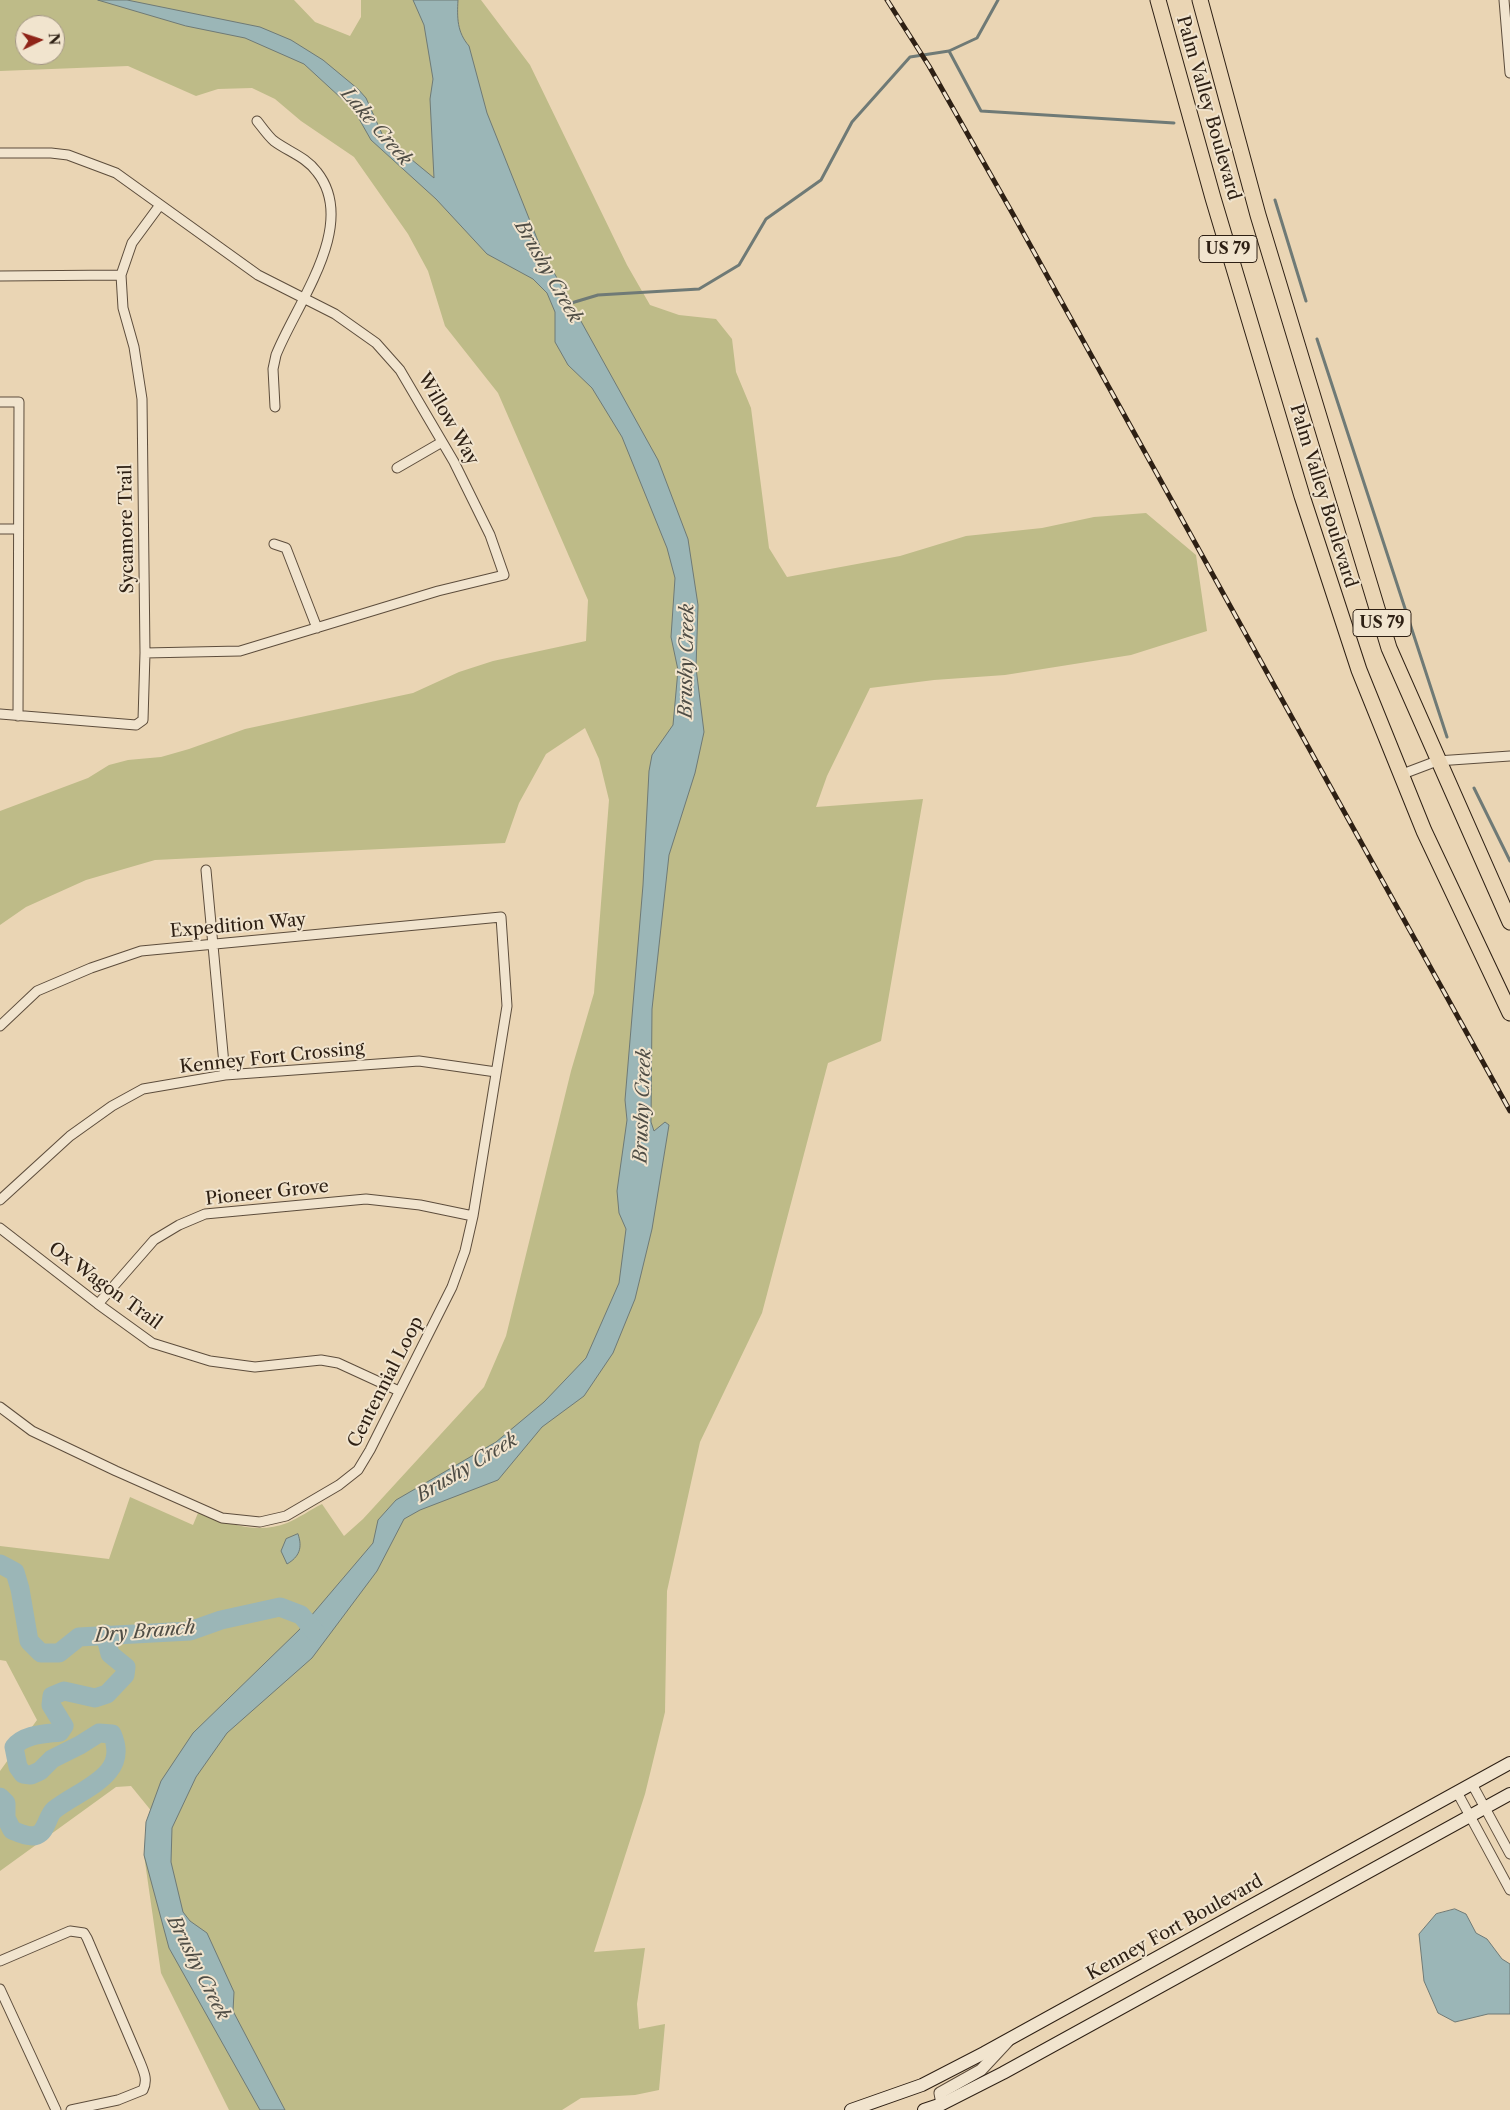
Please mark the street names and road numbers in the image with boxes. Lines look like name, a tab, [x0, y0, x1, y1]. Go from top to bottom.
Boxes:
street label: Palm Valley Boulevard	[1171, 13, 1245, 203]
road number: US 79	[1199, 235, 1257, 262]
street label: Willow Way	[413, 369, 483, 469]
street label: Palm Valley Boulevard	[1285, 402, 1361, 590]
street label: Sycamore Trail	[115, 464, 139, 594]
road number: US 79	[1353, 610, 1411, 636]
street label: Expedition Way	[169, 909, 307, 943]
street label: Kenney Fort Crossing	[179, 1038, 365, 1078]
street label: Pioneer Grove	[204, 1176, 330, 1210]
street label: Ox Wagon Trail	[44, 1238, 166, 1334]
street label: Centennial Loop	[344, 1313, 428, 1451]
street label: Kenney Fort Boulevard	[1083, 1871, 1267, 1985]

